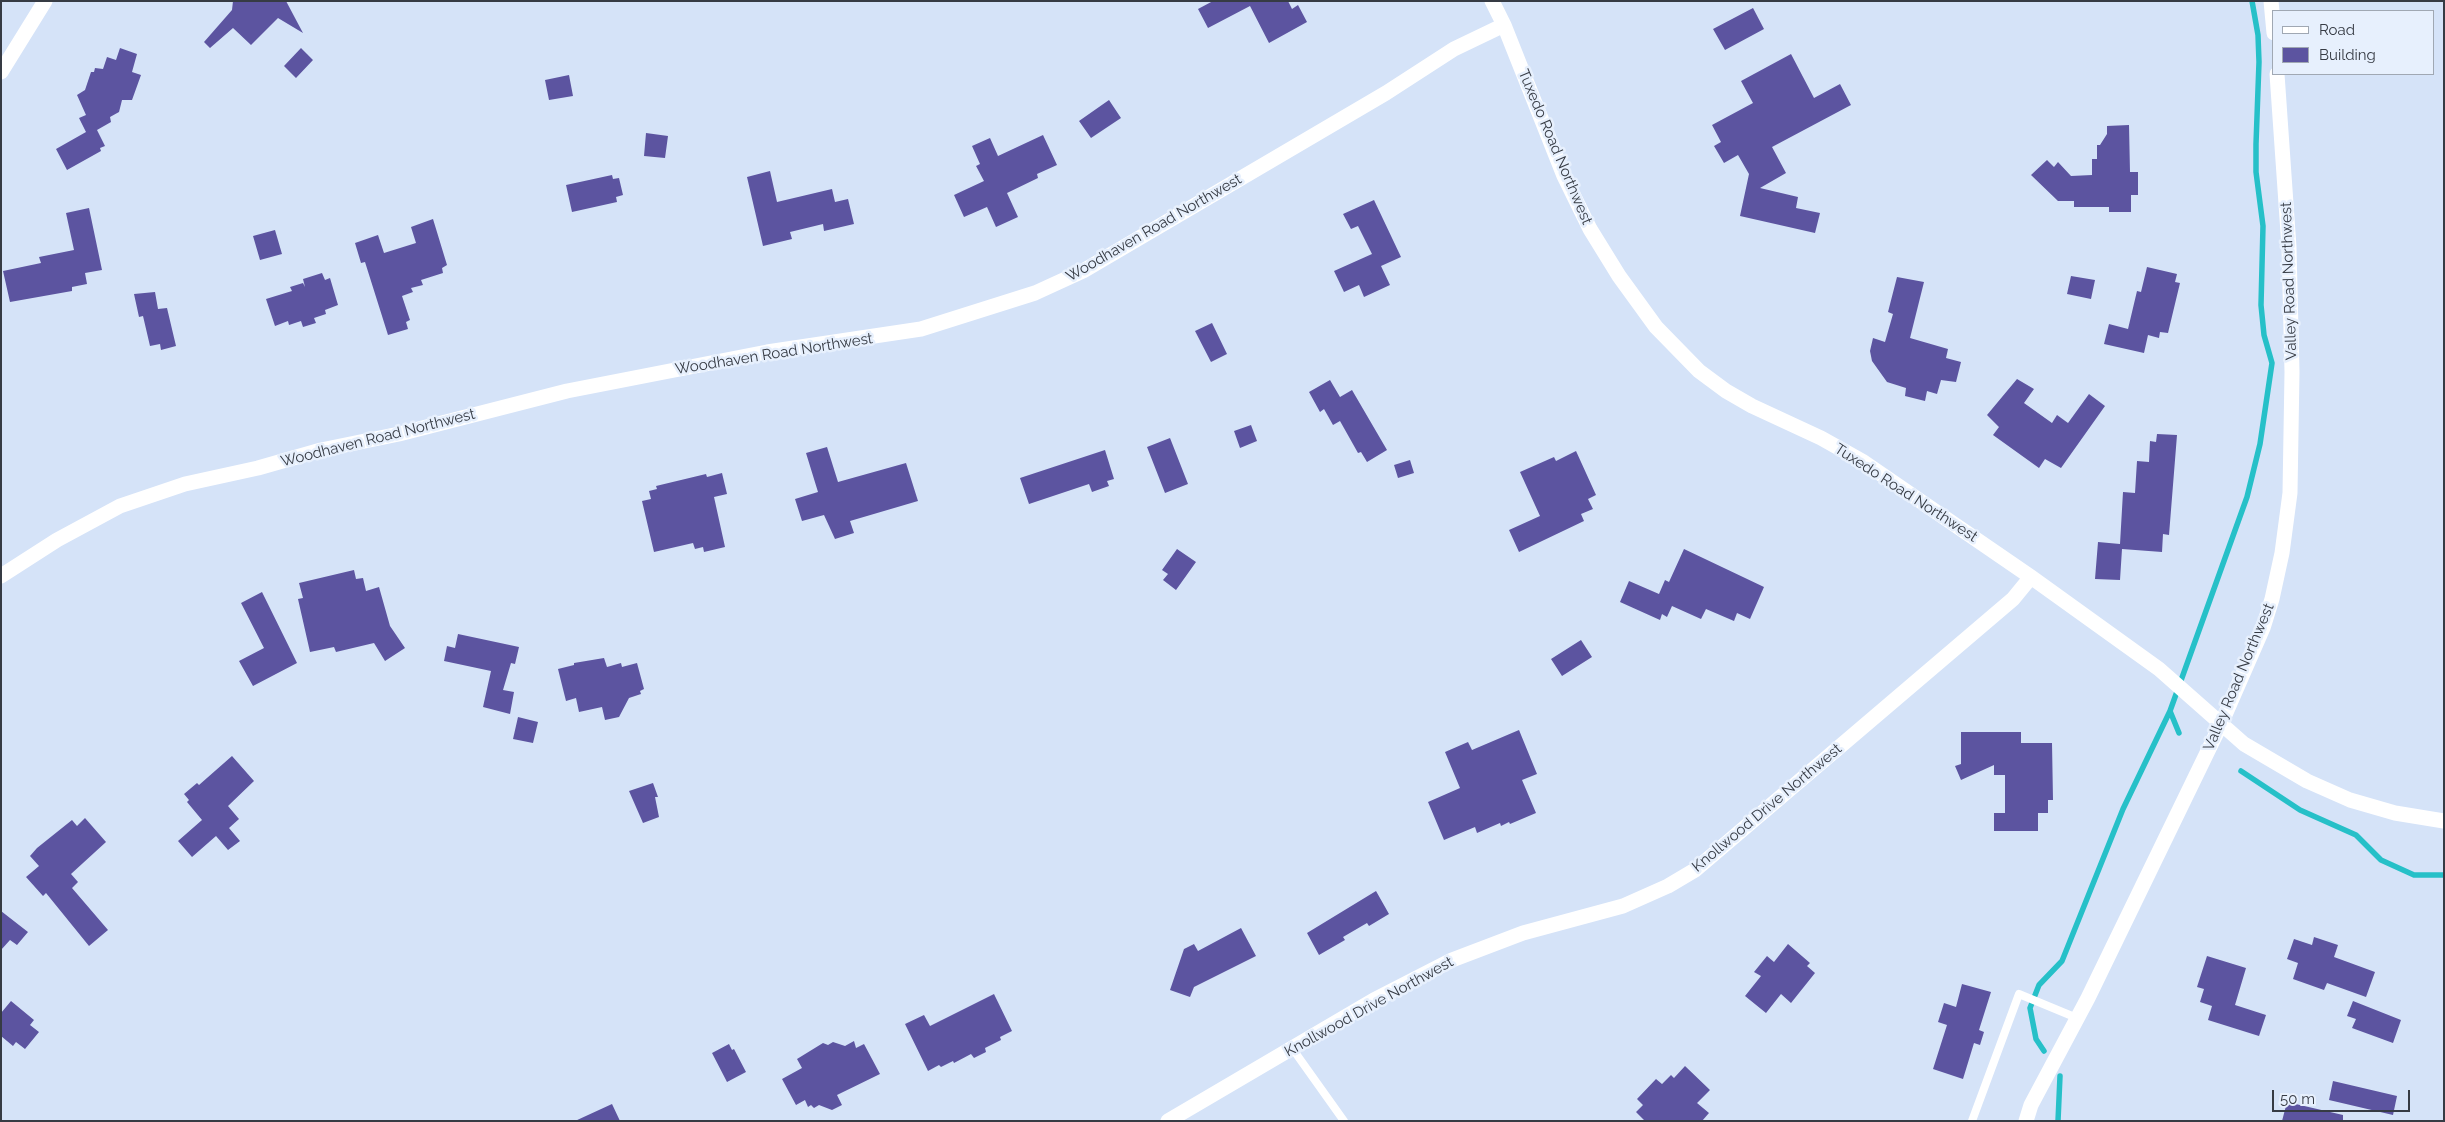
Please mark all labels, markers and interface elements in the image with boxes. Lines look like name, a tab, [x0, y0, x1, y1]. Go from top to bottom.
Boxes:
legend	[2272, 10, 2435, 75]
text: Road	[2319, 21, 2355, 39]
text: Building	[2319, 46, 2376, 64]
street label: Tuxedo Road Northwest	[1514, 67, 1596, 227]
street label: Woodhaven Road Northwest	[1063, 170, 1245, 286]
street label: Valley Road Northwest	[2277, 202, 2301, 360]
street label: Woodhaven Road Northwest	[674, 329, 874, 379]
street label: Woodhaven Road Northwest	[279, 405, 477, 471]
street label: Tuxedo Road Northwest	[1831, 440, 1981, 546]
street label: Valley Road Northwest	[2200, 601, 2278, 753]
street label: Knollwood Drive Northwest	[1688, 740, 1846, 876]
street label: Knollwood Drive Northwest	[1282, 953, 1456, 1061]
scale bar	[2275, 1080, 2412, 1112]
text: 50 m	[2280, 1090, 2315, 1108]

